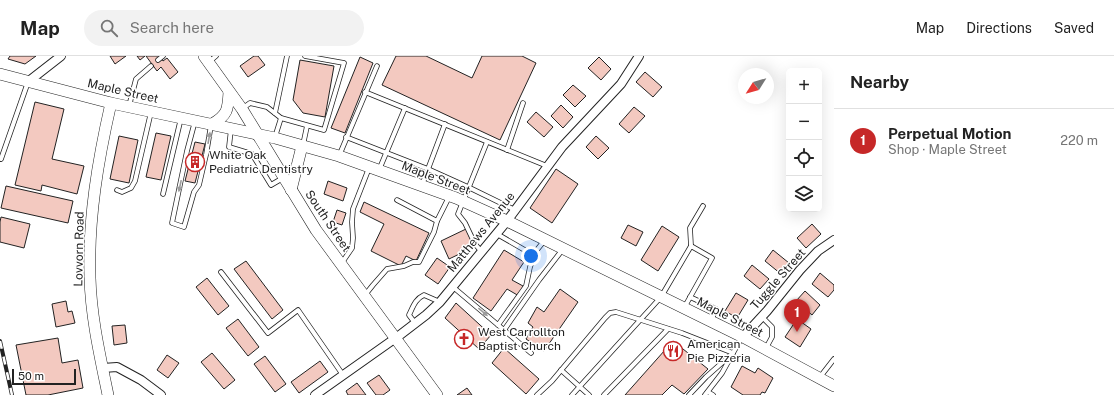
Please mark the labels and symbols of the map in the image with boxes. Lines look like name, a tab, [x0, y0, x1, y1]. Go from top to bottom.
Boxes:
north arrow	[738, 68, 774, 104]
street label: Maple Street	[86, 76, 160, 106]
one-way arrow	[206, 132, 212, 144]
place label: White Oak Pediatric Dentistry	[209, 148, 313, 176]
building icon: White Oak Pediatric Dentistry	[184, 151, 206, 173]
street label: Maple Street	[400, 158, 473, 198]
one-way arrow	[176, 180, 182, 192]
street label: South Street	[302, 188, 354, 255]
street label: Matthews Avenue	[444, 189, 518, 275]
street label: Lovvorn Road	[71, 211, 87, 287]
street label: Tuggle Street	[748, 245, 808, 312]
your location	[521, 246, 541, 266]
street label: Maple Street	[695, 294, 766, 340]
pin: 1	[784, 299, 810, 332]
one-way arrow	[477, 307, 488, 316]
place label: West Carrollton Baptist Church	[478, 325, 565, 353]
church icon: West Carrollton Baptist Church	[453, 328, 475, 350]
place label: American Pie Pizzeria	[687, 337, 751, 365]
restaurant icon: American Pie Pizzeria	[662, 340, 684, 362]
scale bar	[12, 367, 76, 386]

